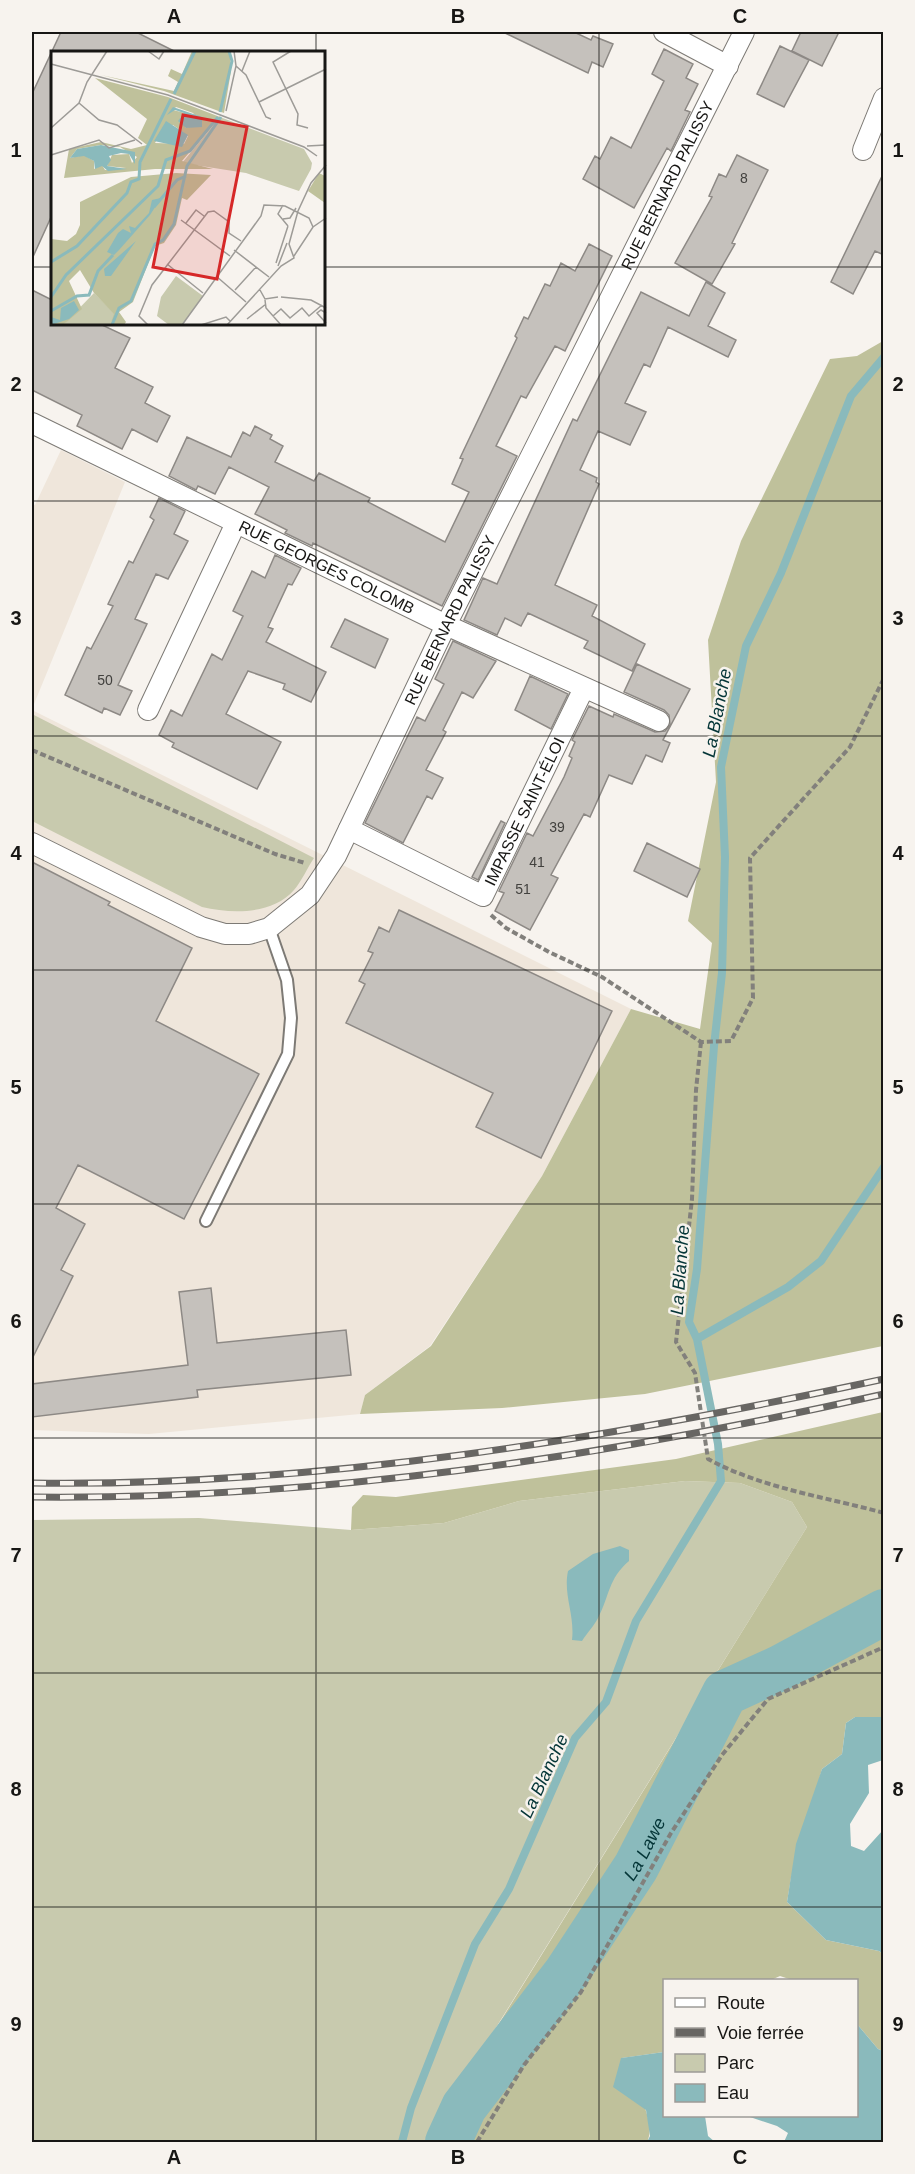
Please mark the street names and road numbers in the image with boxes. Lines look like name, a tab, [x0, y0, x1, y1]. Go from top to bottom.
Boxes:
street label: RUE BERNARD PALISSY	[618, 98, 717, 273]
street label: RUE GEORGES COLOMB	[236, 517, 417, 617]
street label: RUE BERNARD PALISSY	[401, 532, 499, 708]
street label: IMPASSE SAINT-ÉLOI	[481, 735, 568, 888]

